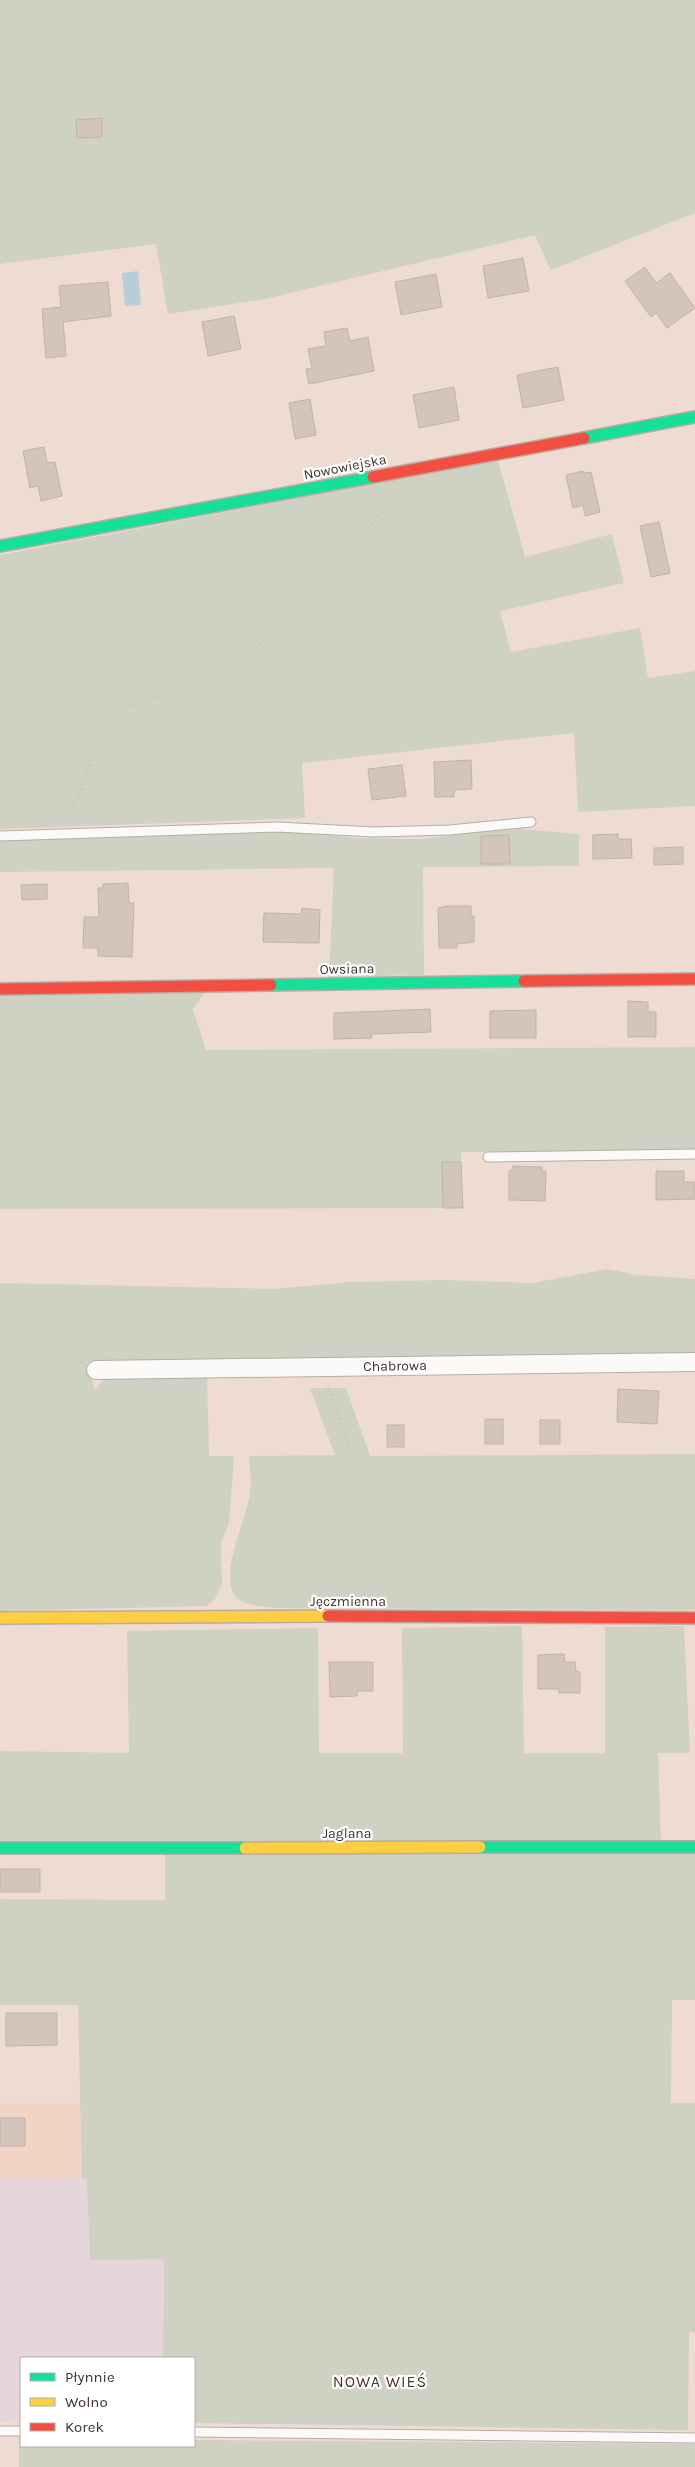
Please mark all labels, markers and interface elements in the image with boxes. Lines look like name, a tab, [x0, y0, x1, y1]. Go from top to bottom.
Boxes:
street label: Nowowiejska	[302, 451, 388, 483]
street label: Owsiana	[320, 960, 374, 978]
street label: Chabrowa	[363, 1357, 427, 1375]
street label: Jęczmienna	[310, 1593, 386, 1610]
street label: Jaglana	[322, 1825, 372, 1842]
legend	[20, 2357, 195, 2447]
text: Płynnie	[65, 2368, 115, 2386]
district label: NOWA WIEŚ	[333, 2372, 427, 2391]
text: Wolno	[65, 2393, 108, 2411]
text: Korek	[65, 2418, 104, 2436]

